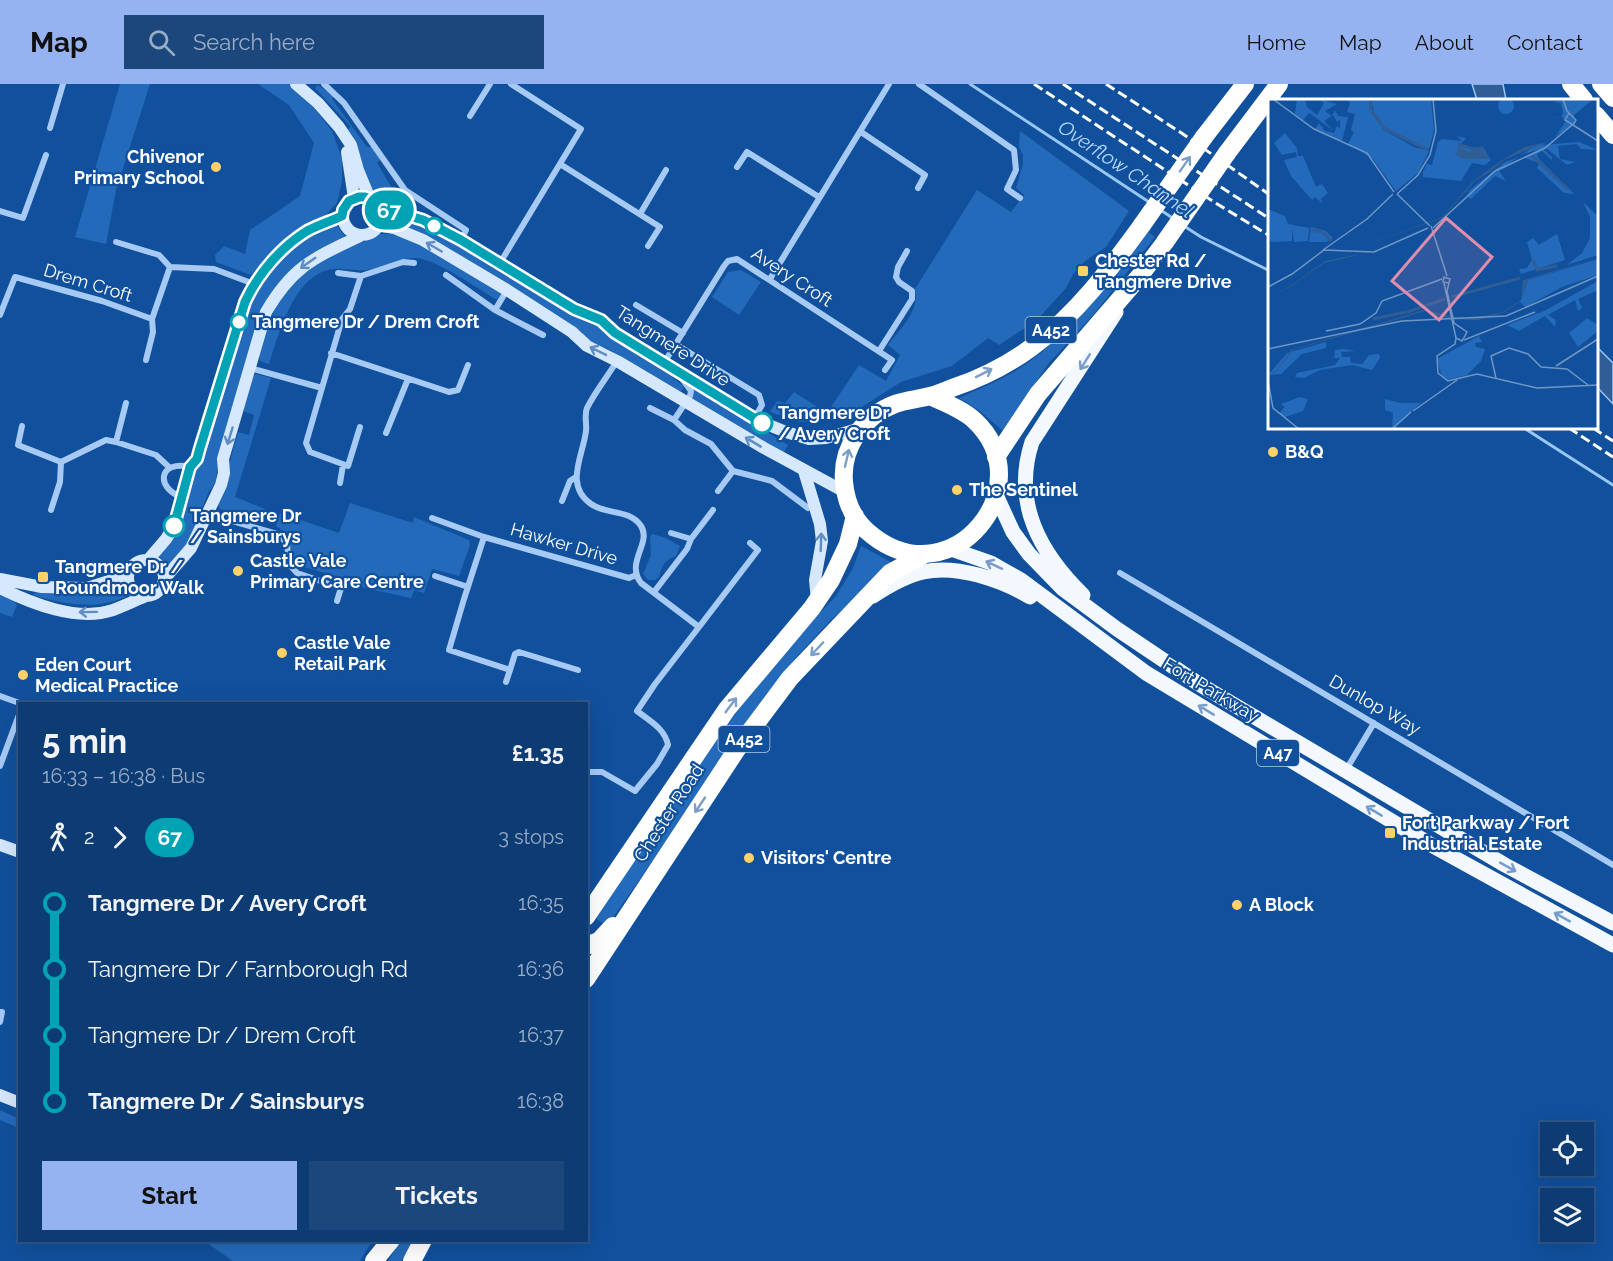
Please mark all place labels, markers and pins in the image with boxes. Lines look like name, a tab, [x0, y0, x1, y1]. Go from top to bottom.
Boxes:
place label: Chivenor Primary School	[74, 146, 204, 188]
marker: Chivenor Primary School	[209, 160, 223, 174]
unlabelled marker	[425, 217, 443, 235]
place label: Chester Rd / Tangmere Drive	[1095, 250, 1232, 292]
marker: Chester Rd / Tangmere Drive	[1076, 264, 1090, 278]
place label: Tangmere Dr / Drem Croft	[252, 311, 480, 332]
marker: Tangmere Dr / Drem Croft	[230, 313, 248, 331]
place label: Tangmere Dr / Avery Croft	[778, 402, 891, 444]
marker: Tangmere Dr / Avery Croft	[751, 412, 773, 434]
place label: B&Q	[1285, 441, 1324, 462]
marker: B&Q	[1266, 445, 1280, 459]
place label: The Sentinel	[969, 479, 1078, 500]
marker: The Sentinel	[950, 483, 964, 497]
place label: Tangmere Dr / Sainsburys	[190, 505, 302, 547]
marker: Tangmere Dr / Sainsburys	[163, 515, 185, 537]
place label: Castle Vale Primary Care Centre	[250, 550, 424, 592]
place label: Tangmere Dr / Roundmoor Walk	[55, 556, 205, 598]
marker: Castle Vale Primary Care Centre	[231, 564, 245, 578]
marker: Tangmere Dr / Roundmoor Walk	[36, 570, 50, 584]
place label: Castle Vale Retail Park	[294, 632, 391, 674]
marker: Castle Vale Retail Park	[275, 646, 289, 660]
place label: Eden Court Medical Practice	[35, 654, 179, 696]
marker: Eden Court Medical Practice	[16, 668, 30, 682]
place label: Fort Parkway / Fort Industrial Estate	[1402, 812, 1569, 854]
marker: Fort Parkway / Fort Industrial Estate	[1383, 826, 1397, 840]
place label: Visitors' Centre	[761, 847, 892, 868]
marker: Visitors' Centre	[742, 851, 756, 865]
place label: A Block	[1249, 894, 1315, 915]
marker: A Block	[1230, 898, 1244, 912]

